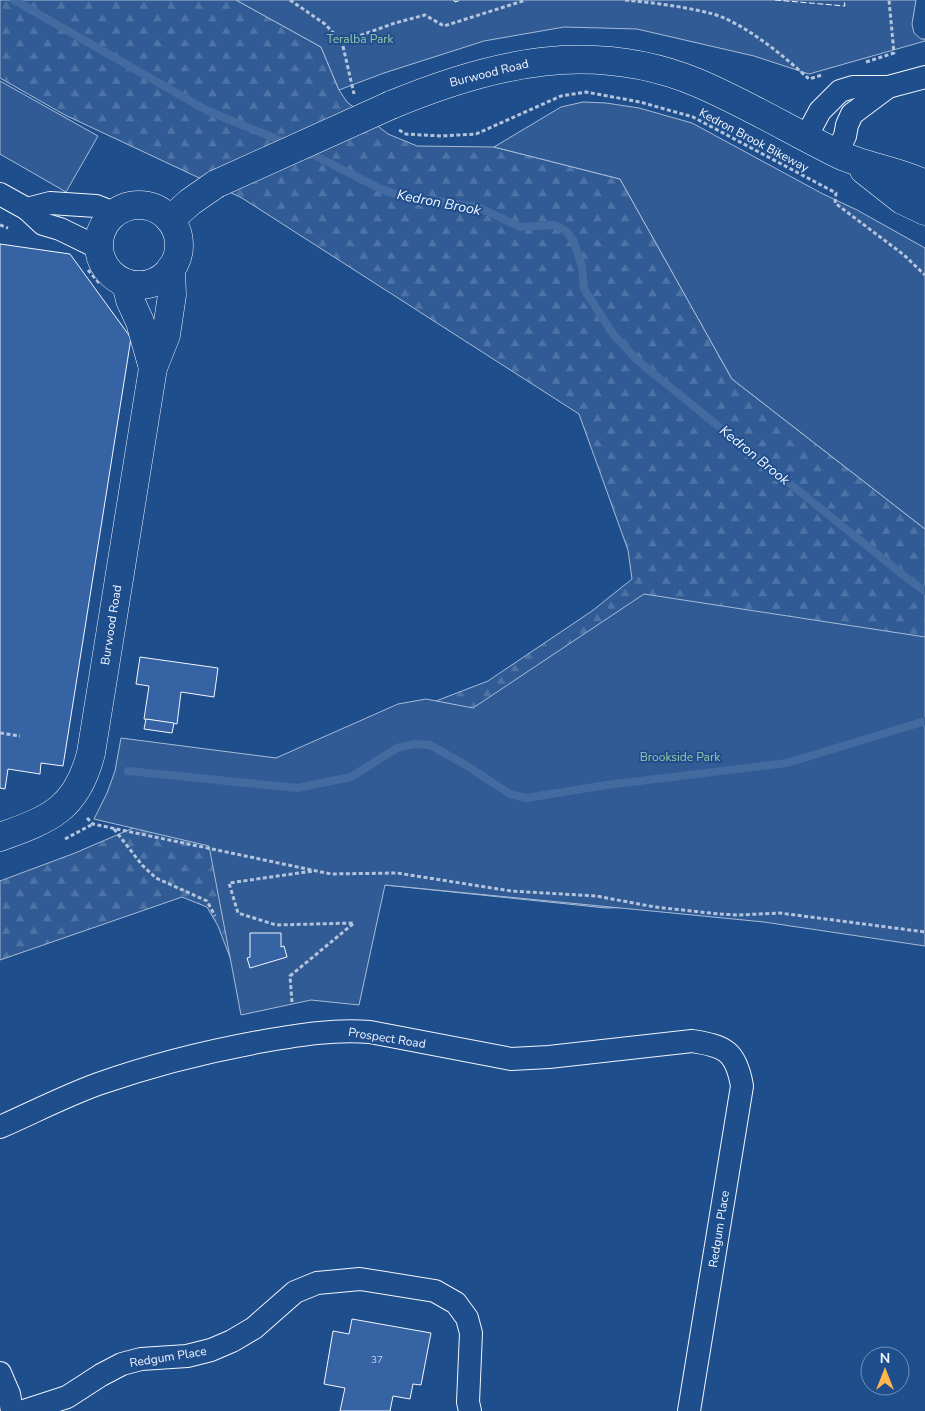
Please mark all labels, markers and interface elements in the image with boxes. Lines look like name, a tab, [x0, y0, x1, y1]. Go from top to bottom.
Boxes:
park label: Teralba Park	[326, 31, 395, 47]
street label: Burwood Road	[448, 55, 530, 91]
street label: Kedron Brook Bikeway	[696, 104, 812, 176]
water label: Kedron Brook	[395, 185, 484, 220]
water label: Kedron Brook	[716, 421, 795, 490]
street label: Burwood Road	[97, 584, 125, 666]
park label: Brookside Park	[640, 749, 721, 765]
street label: Prospect Road	[347, 1024, 427, 1052]
street label: Redgum Place	[705, 1189, 733, 1269]
street label: Redgum Place	[128, 1343, 208, 1371]
north arrow	[860, 1346, 910, 1396]
text: N	[880, 1349, 890, 1368]
house number: 37	[371, 1353, 383, 1367]

